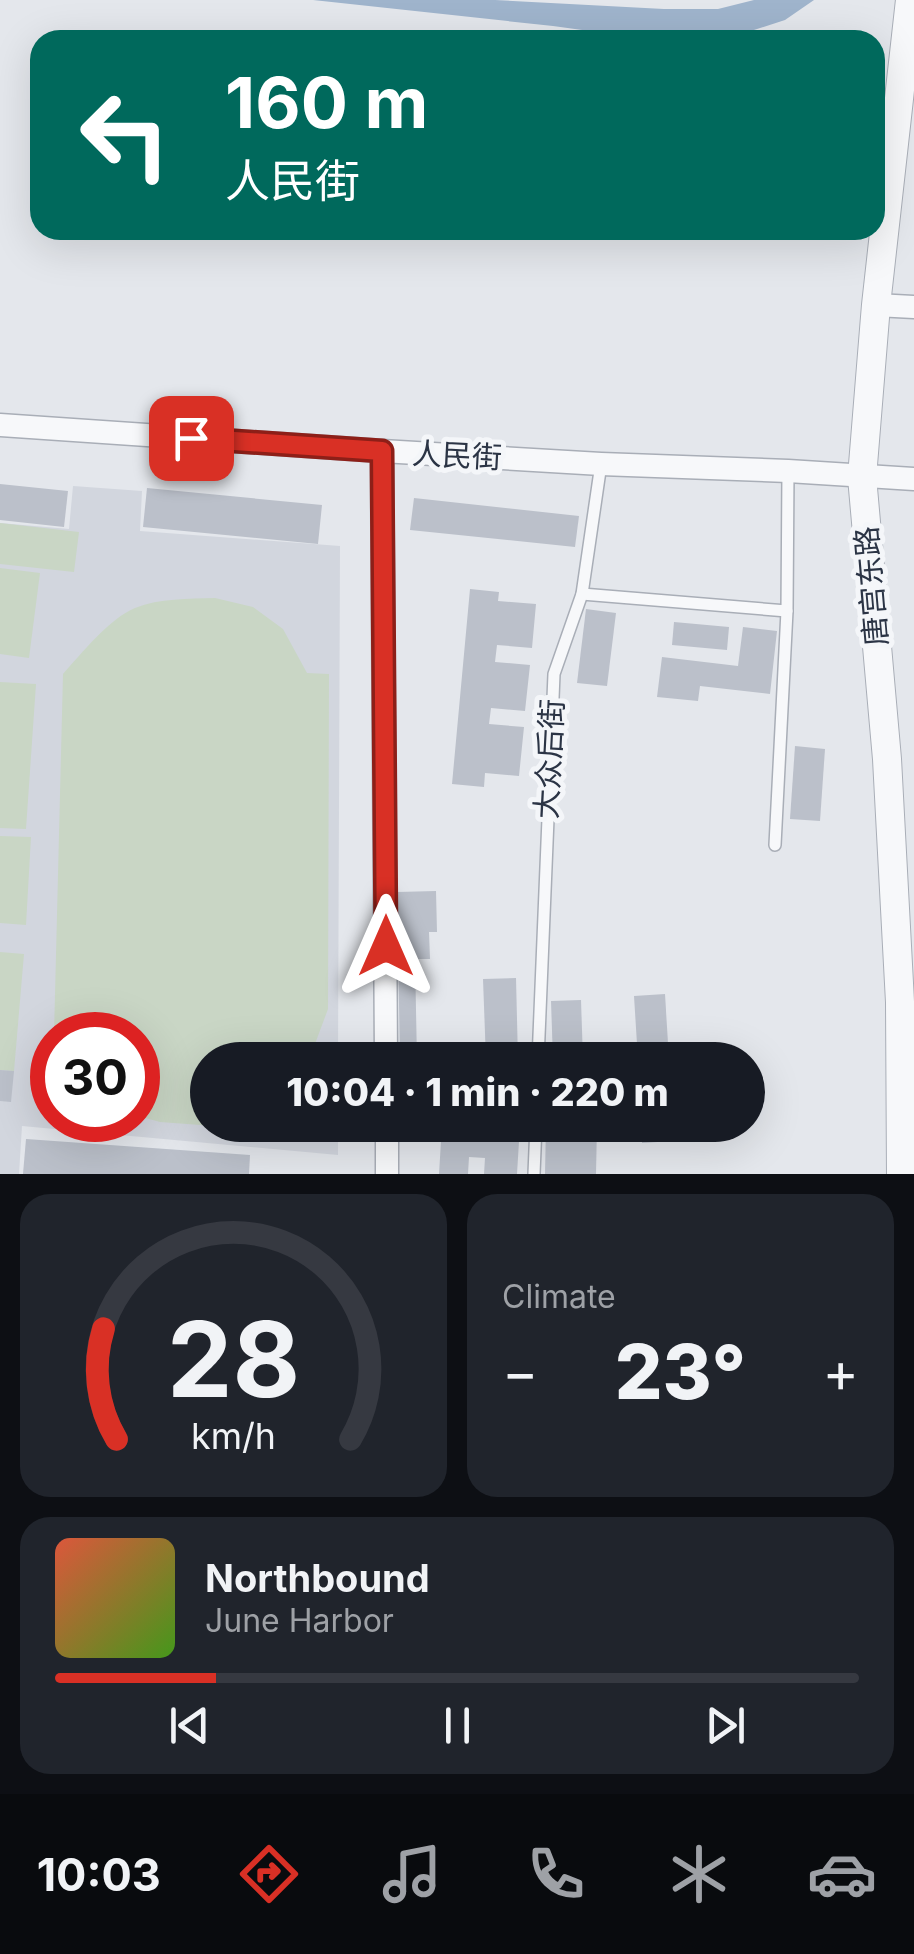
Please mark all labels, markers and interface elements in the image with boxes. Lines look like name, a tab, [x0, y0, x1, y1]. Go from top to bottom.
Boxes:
text: 160 m	[225, 60, 428, 145]
icon: left	[60, 70, 190, 200]
text: 人民街	[225, 153, 360, 208]
pin	[149, 396, 234, 481]
icon: arrive	[164, 411, 219, 466]
street label: 人民街	[411, 435, 503, 475]
street label: 唐宫东路	[848, 525, 894, 647]
street label: 大众后街	[528, 698, 570, 820]
position arrow	[334, 894, 438, 998]
speed limit sign: 30	[30, 1012, 160, 1142]
text: 10:04 · 1 min · 220 m	[286, 1069, 669, 1115]
text: Climate	[502, 1277, 616, 1316]
text: 28	[167, 1296, 300, 1422]
text: 23°	[615, 1326, 746, 1417]
text: −	[502, 1339, 538, 1405]
text: +	[823, 1339, 859, 1405]
text: km/h	[191, 1414, 276, 1458]
text: Northbound	[205, 1555, 430, 1601]
text: June Harbor	[205, 1601, 394, 1640]
icon: previous	[162, 1698, 217, 1753]
icon: pause	[430, 1698, 485, 1753]
icon: next	[698, 1698, 753, 1753]
icon: directions	[234, 1839, 304, 1909]
icon: music	[377, 1839, 447, 1909]
icon: phone	[521, 1839, 591, 1909]
icon: climate	[664, 1839, 734, 1909]
icon: car	[807, 1839, 877, 1909]
text: 10:03	[37, 1847, 161, 1902]

